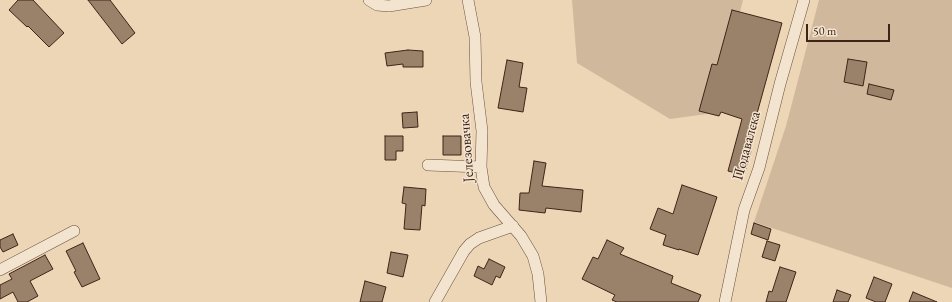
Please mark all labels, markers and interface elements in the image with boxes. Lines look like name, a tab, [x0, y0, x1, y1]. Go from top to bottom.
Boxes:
scale bar	[808, 16, 892, 42]
text: 50 m	[813, 23, 836, 39]
street label: Подавалска	[729, 110, 765, 182]
street label: Јелезовачка	[456, 113, 478, 183]

